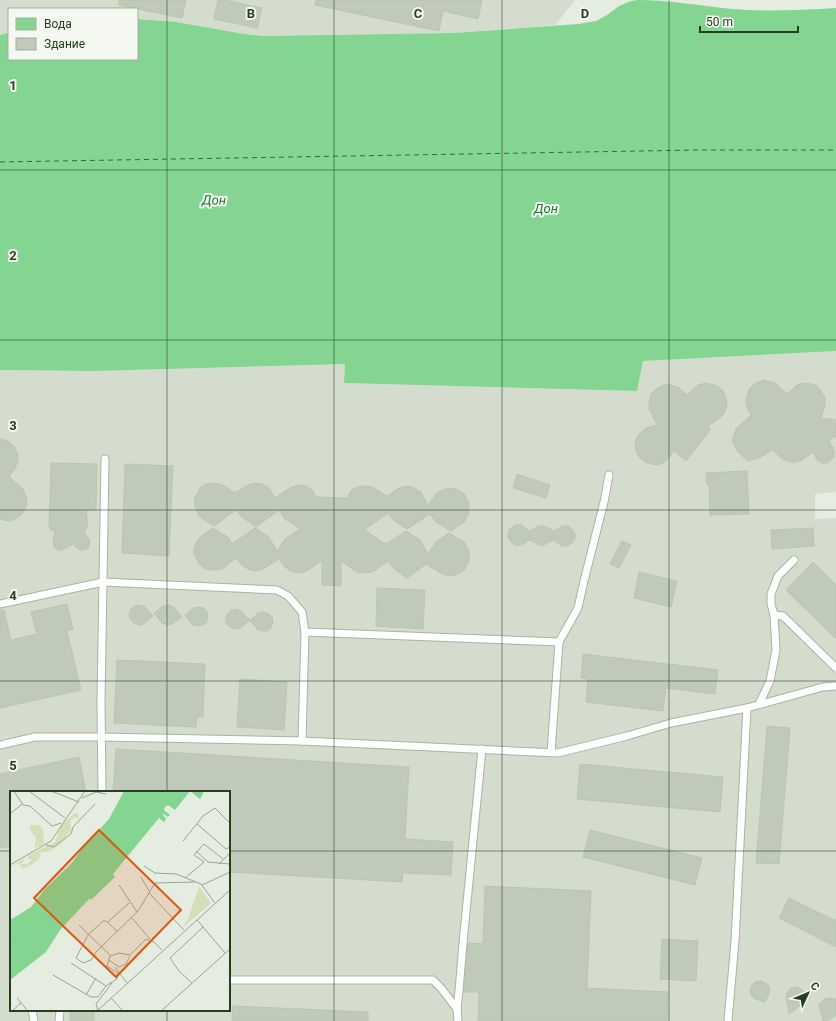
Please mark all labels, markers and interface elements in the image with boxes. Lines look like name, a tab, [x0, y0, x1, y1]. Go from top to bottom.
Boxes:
text: B	[247, 6, 255, 21]
text: C	[414, 6, 423, 21]
text: D	[581, 6, 589, 21]
legend	[8, 8, 138, 60]
scale bar	[700, 8, 798, 34]
text: 50 m	[706, 15, 733, 29]
text: Вода	[44, 17, 72, 31]
text: Здание	[44, 37, 85, 51]
text: 1	[9, 78, 17, 93]
water label: Дон	[201, 192, 226, 208]
water label: Дон	[533, 201, 558, 216]
text: 2	[9, 248, 17, 263]
text: 3	[9, 418, 17, 433]
text: 4	[9, 588, 17, 603]
text: 5	[9, 758, 17, 773]
inset map	[10, 791, 230, 1011]
north arrow	[788, 973, 828, 1013]
text: С	[808, 979, 822, 994]

